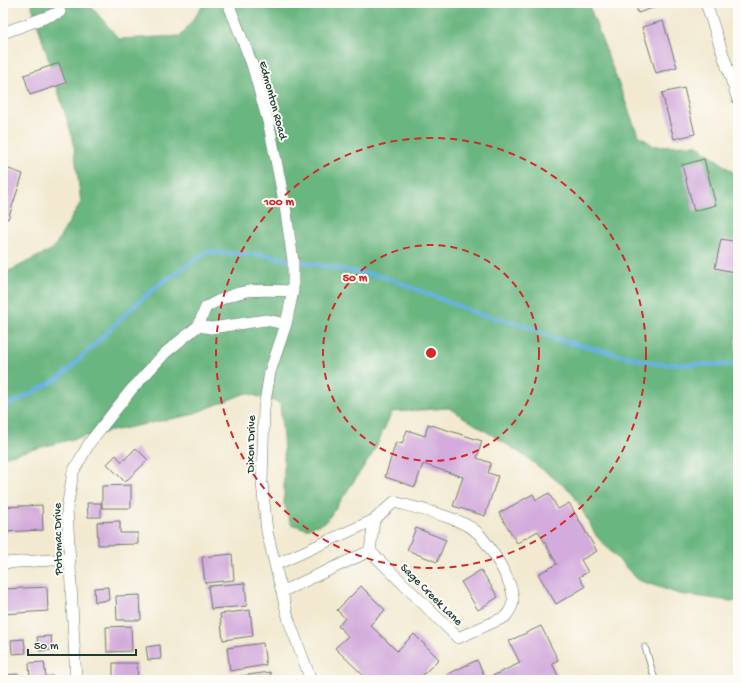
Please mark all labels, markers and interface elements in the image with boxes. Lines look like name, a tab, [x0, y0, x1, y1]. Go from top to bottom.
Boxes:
street label: Edmonton Road	[255, 60, 290, 142]
text: 100 m	[263, 196, 294, 210]
text: 50 m	[343, 272, 368, 286]
centre of rings	[424, 346, 438, 360]
street label: Dixon Drive	[244, 414, 260, 474]
street label: Potomac Drive	[51, 502, 67, 576]
street label: Sage Creek Lane	[397, 561, 465, 630]
scale bar	[28, 631, 136, 657]
text: 50 m	[34, 640, 59, 654]

